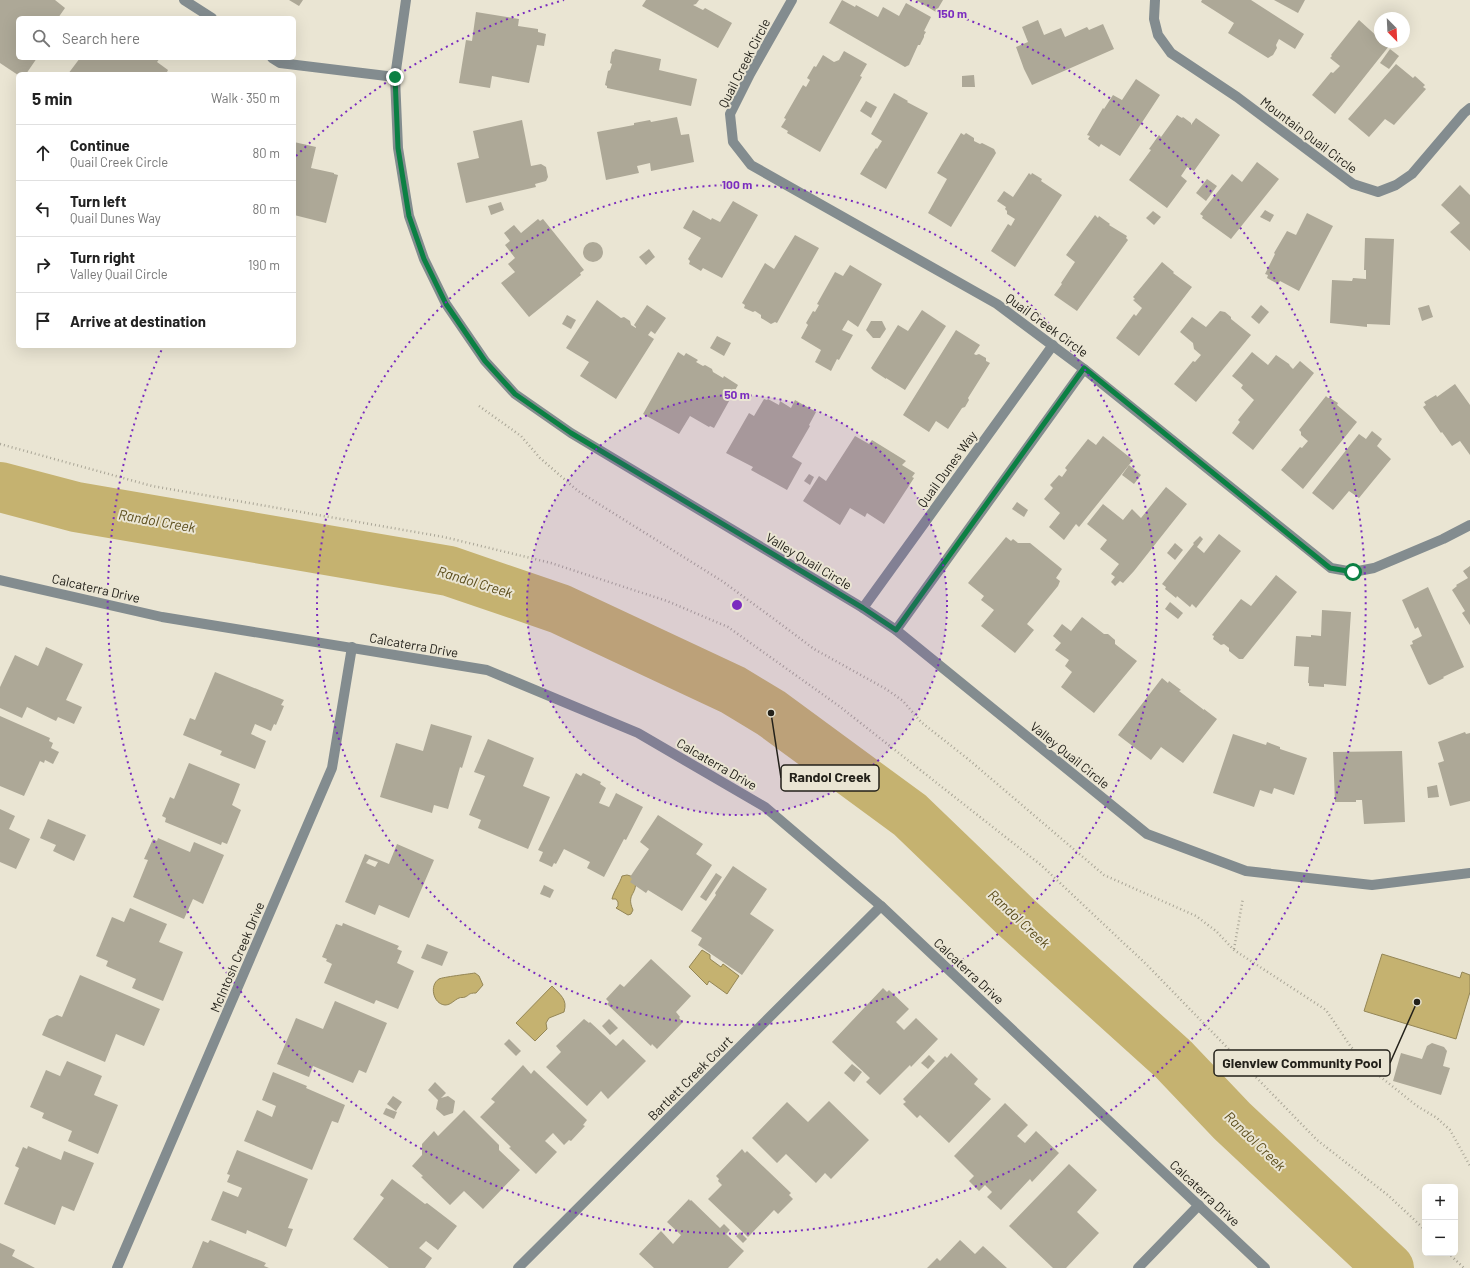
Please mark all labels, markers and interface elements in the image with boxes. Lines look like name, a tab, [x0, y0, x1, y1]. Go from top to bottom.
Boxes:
text: 150 m	[937, 6, 967, 20]
north arrow	[1374, 12, 1410, 48]
search box	[16, 16, 296, 60]
street label: Quail Creek Circle	[715, 16, 773, 110]
icon: search	[30, 27, 52, 49]
text: Search here	[62, 29, 140, 47]
route end	[386, 68, 404, 86]
text: 5 min	[32, 88, 72, 108]
text: Walk · 350 m	[211, 90, 280, 106]
street label: Mountain Quail Circle	[1257, 93, 1361, 177]
text: Continue	[70, 136, 130, 154]
icon: ahead	[32, 142, 54, 164]
text: 80 m	[253, 145, 280, 161]
text: Quail Creek Circle	[70, 154, 168, 170]
text: 100 m	[722, 177, 752, 191]
text: Turn left	[70, 192, 126, 210]
icon: left	[32, 198, 54, 220]
text: 80 m	[253, 201, 280, 217]
text: Quail Dunes Way	[70, 210, 161, 226]
text: Turn right	[70, 248, 135, 266]
icon: right	[32, 254, 54, 276]
text: 190 m	[248, 257, 280, 273]
text: Valley Quail Circle	[70, 266, 168, 282]
street label: Quail Creek Circle	[1003, 290, 1091, 360]
icon: arrive	[32, 310, 54, 332]
text: Arrive at destination	[70, 312, 206, 330]
text: 50 m	[724, 387, 750, 401]
street label: Quail Dunes Way	[914, 428, 980, 510]
water label: Randol Creek	[117, 505, 197, 536]
street label: Valley Quail Circle	[763, 529, 855, 593]
water label: Randol Creek	[435, 562, 515, 601]
route start	[1344, 563, 1362, 581]
street label: Calcaterra Drive	[50, 570, 142, 606]
centre of rings	[730, 598, 744, 612]
street label: Calcaterra Drive	[368, 629, 460, 661]
street label: Valley Quail Circle	[1027, 718, 1113, 792]
street label: Calcaterra Drive	[674, 735, 760, 793]
callout: Randol Creek	[781, 765, 879, 791]
text: Randol Creek	[789, 768, 872, 785]
water label: Randol Creek	[985, 886, 1054, 952]
street label: McIntosh Creek Drive	[207, 899, 268, 1015]
street label: Calcaterra Drive	[931, 934, 1007, 1008]
street label: Bartlett Creek Court	[644, 1032, 736, 1124]
callout: Glenview Community Pool	[1214, 1050, 1390, 1076]
text: Glenview Community Pool	[1222, 1054, 1382, 1071]
water label: Randol Creek	[1221, 1107, 1289, 1174]
street label: Calcaterra Drive	[1167, 1156, 1243, 1230]
map controls	[1422, 1184, 1458, 1256]
button: +	[1422, 1184, 1458, 1220]
button: −	[1422, 1220, 1458, 1256]

